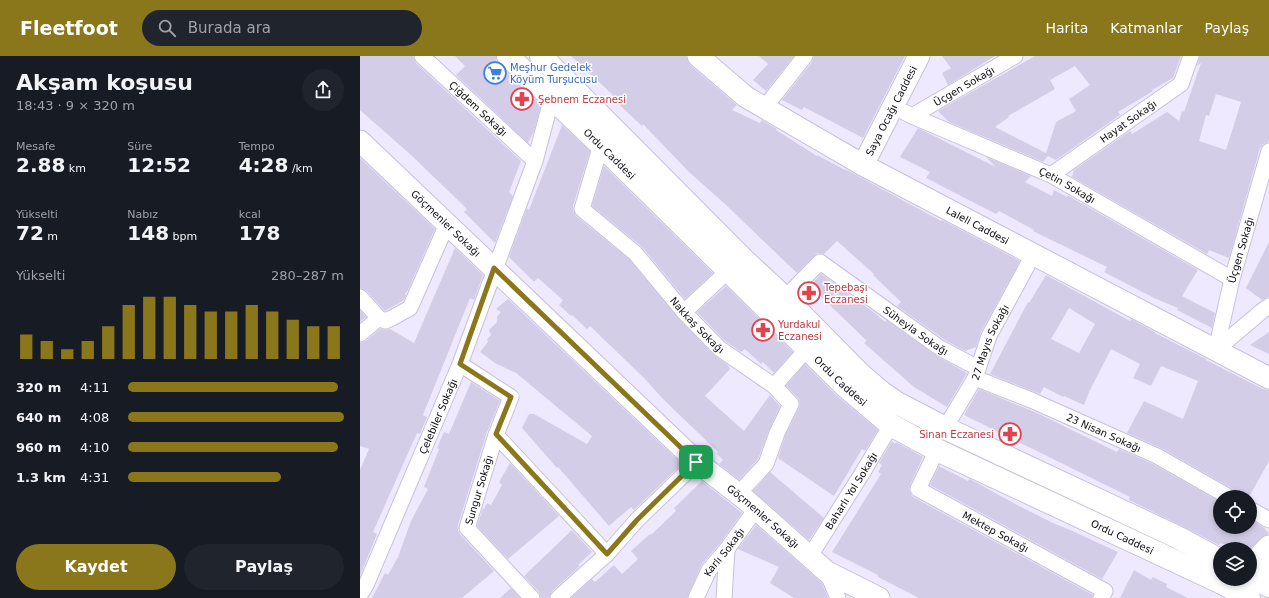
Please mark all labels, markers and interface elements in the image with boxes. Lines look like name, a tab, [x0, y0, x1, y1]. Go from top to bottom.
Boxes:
search box	[142, 10, 422, 46]
text: Fleetfoot	[20, 17, 118, 39]
icon: search	[156, 17, 178, 39]
text: Burada ara	[188, 19, 271, 37]
text: Harita	[1045, 20, 1088, 36]
text: Katmanlar	[1110, 20, 1183, 36]
text: Paylaş	[1205, 20, 1249, 36]
supermarket icon: Meşhur Gedelek Köyüm Turşucusu	[482, 60, 508, 86]
place label: Meşhur Gedelek Köyüm Turşucusu	[510, 62, 597, 85]
street label: Saya Ocağı Caddesi	[863, 64, 919, 158]
street label: Üçgen Sokağı	[931, 64, 996, 108]
button: share	[302, 69, 344, 111]
text: Akşam koşusu	[16, 70, 193, 95]
street label: Çiğdem Sokağı	[447, 79, 510, 138]
pharmacy icon: Şebnem Eczanesi	[509, 86, 535, 112]
place label: Şebnem Eczanesi	[538, 94, 626, 105]
text: 18:43 · 9 × 320 m	[16, 98, 135, 113]
street label: Hayat Sokağı	[1098, 98, 1158, 145]
street label: Ordu Caddesi	[582, 126, 638, 181]
text: Mesafe	[16, 140, 55, 153]
text: Süre	[127, 140, 152, 153]
text: Tempo	[239, 140, 275, 153]
text: 2.88	[16, 153, 65, 177]
text: 12:52	[127, 153, 191, 177]
text: 4:28	[239, 153, 288, 177]
text: km	[65, 162, 86, 175]
text: /km	[288, 162, 313, 175]
street label: Çetin Sokağı	[1037, 165, 1097, 205]
street label: Göçmenler Sokağı	[409, 188, 483, 259]
street label: Laleli Caddesi	[944, 204, 1011, 246]
text: Yükselti	[16, 208, 58, 221]
text: Nabız	[127, 208, 158, 221]
text: kcal	[239, 208, 261, 221]
street label: Üçgen Sokağı	[1225, 216, 1255, 284]
text: 72	[16, 221, 44, 245]
text: 148	[127, 221, 169, 245]
text: 178	[239, 221, 280, 245]
text: m	[44, 230, 58, 243]
text: bpm	[169, 230, 197, 243]
text: Yükselti	[16, 268, 65, 283]
text: 280–287 m	[271, 268, 344, 283]
pharmacy icon: Tepebaşı Eczanesi	[796, 280, 822, 306]
place label: Tepebaşı Eczanesi	[823, 282, 868, 305]
street label: Nakkaş Sokağı	[668, 295, 726, 355]
street label: 27 Mayıs Sokağı	[969, 303, 1011, 382]
street label: Süheyla Sokağı	[881, 304, 950, 357]
pharmacy icon: Yurdakul Eczanesi	[750, 317, 776, 343]
place label: Yurdakul Eczanesi	[777, 319, 822, 342]
street label: Ordu Caddesi	[812, 354, 869, 408]
street label: Çelebiler Sokağı	[417, 377, 459, 456]
text: 320 m	[16, 380, 61, 395]
text: 4:11	[80, 380, 109, 395]
text: 640 m	[16, 410, 61, 425]
text: 4:08	[80, 410, 109, 425]
street label: 23 Nisan Sokağı	[1065, 411, 1143, 454]
pharmacy icon: Sinan Eczanesi	[997, 421, 1023, 447]
place label: Sinan Eczanesi	[919, 429, 994, 440]
text: 960 m	[16, 440, 61, 455]
text: 4:10	[80, 440, 109, 455]
pin	[679, 445, 713, 479]
street label: Baharlı Yol Sokağı	[823, 450, 879, 531]
icon: arrive	[685, 451, 707, 473]
street label: Sungur Sokağı	[463, 454, 495, 526]
text: 1.3 km	[16, 470, 66, 485]
text: 4:31	[80, 470, 109, 485]
street label: Göçmenler Sokağı	[725, 482, 801, 550]
map controls	[1213, 490, 1257, 586]
button: locate	[1213, 490, 1257, 534]
street label: Mektep Sokağı	[961, 509, 1031, 554]
street label: Ordu Caddesi	[1089, 517, 1155, 556]
street label: Karlı Sokağı	[701, 526, 746, 578]
button: layers	[1213, 542, 1257, 586]
button: Kaydet	[16, 544, 176, 590]
button: Paylaş	[184, 544, 344, 590]

